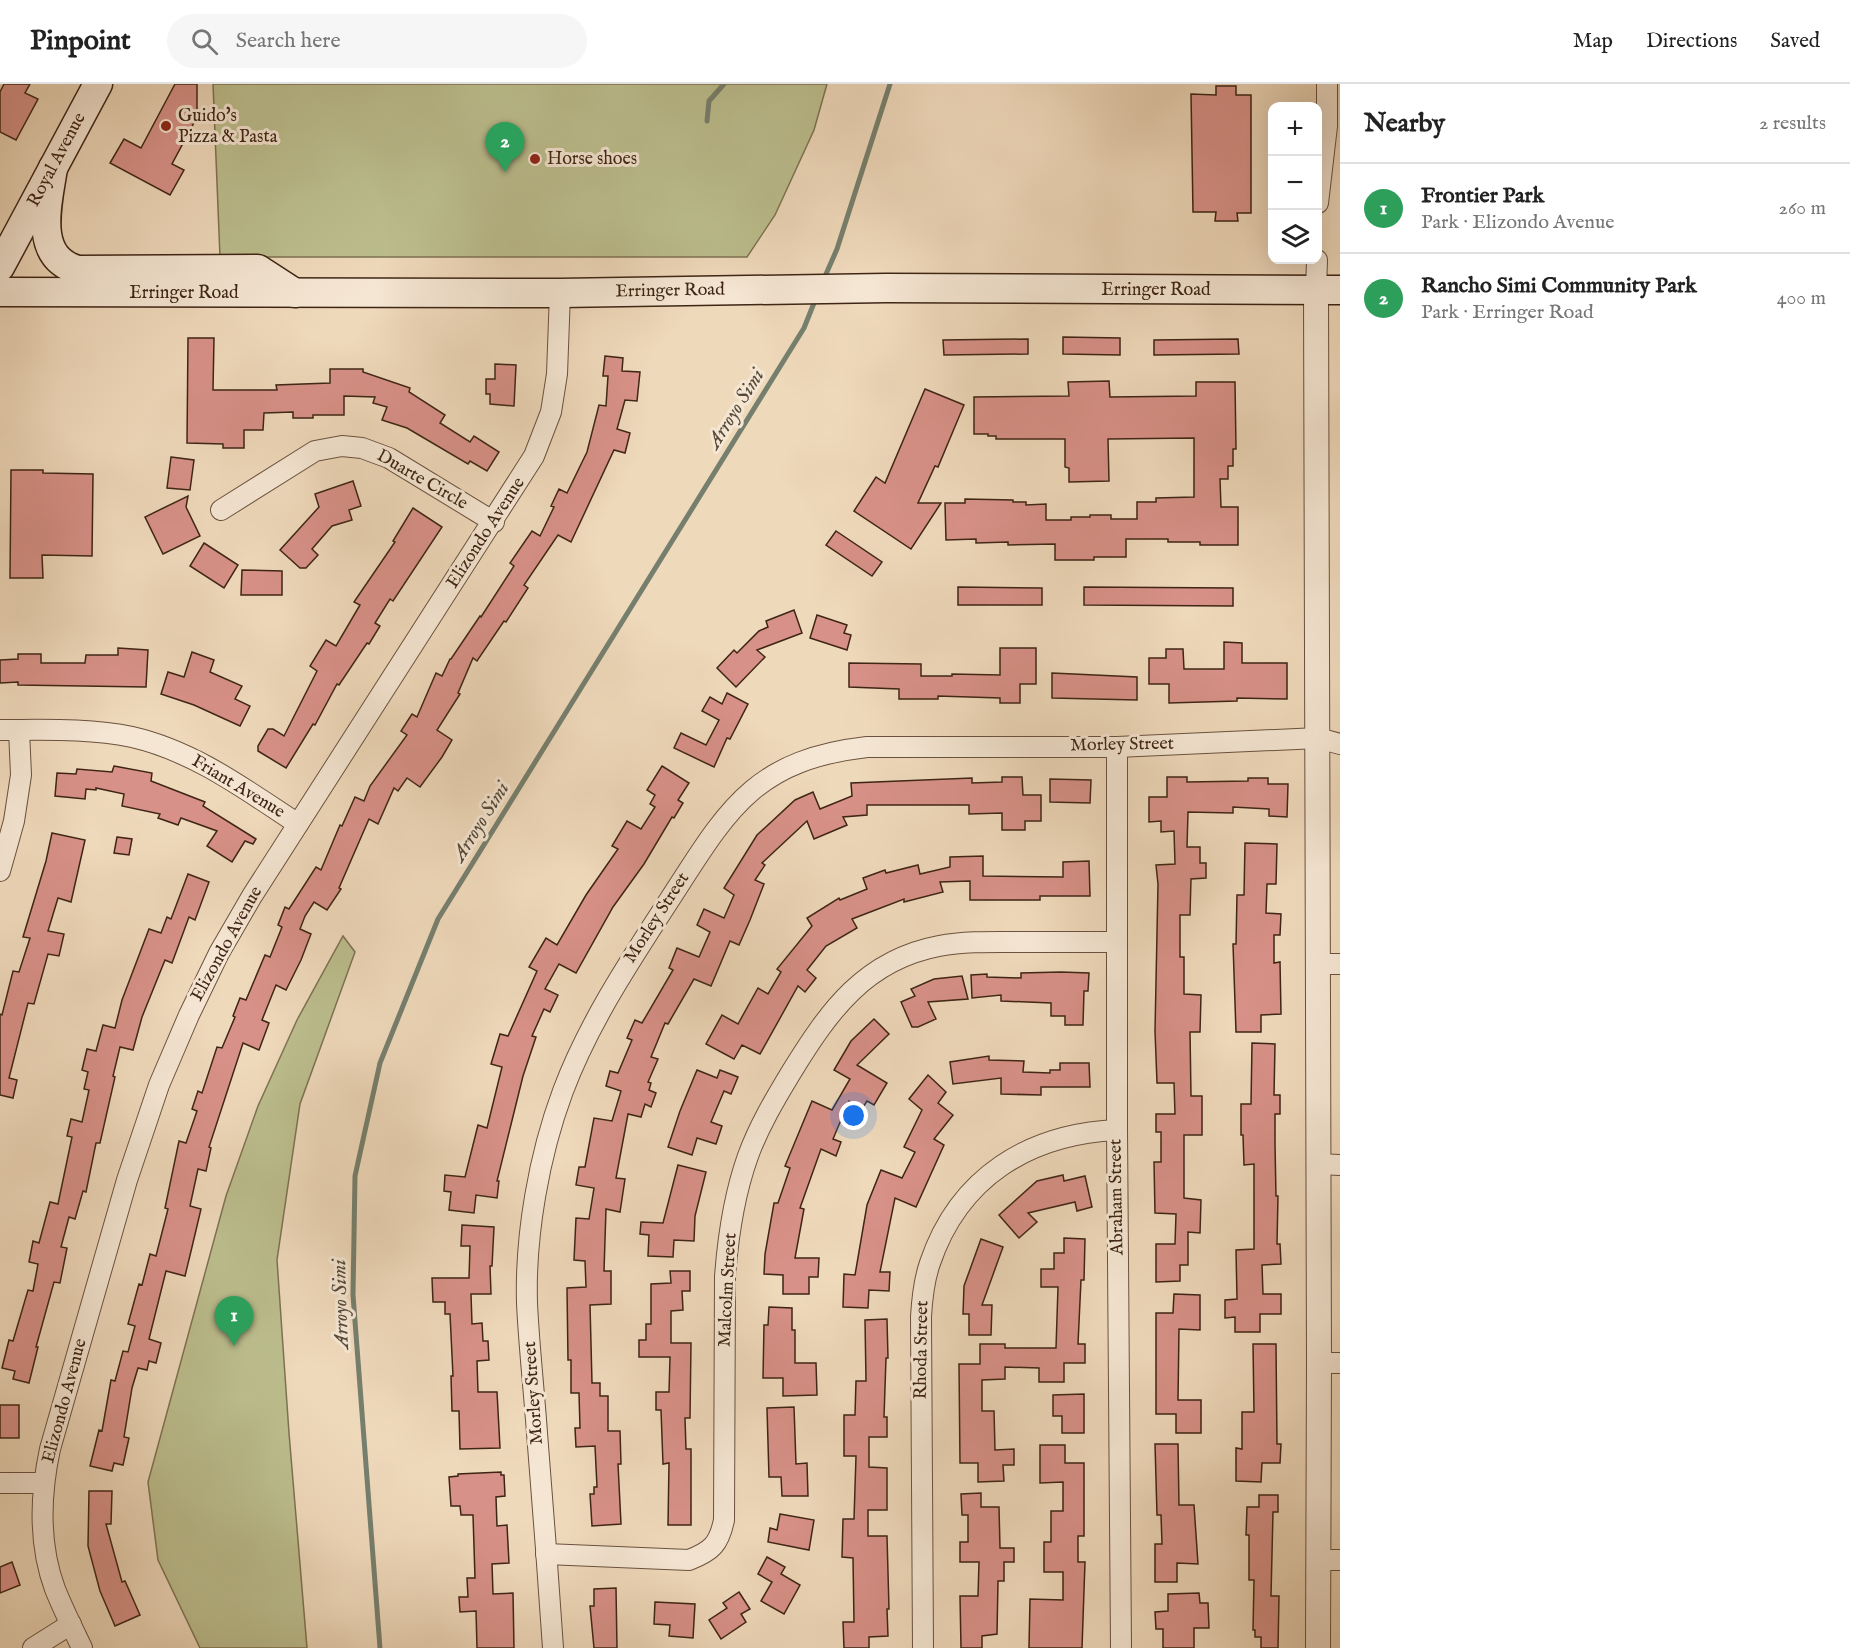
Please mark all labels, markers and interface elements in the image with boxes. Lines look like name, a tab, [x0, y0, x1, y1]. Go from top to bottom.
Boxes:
search box	[167, 14, 587, 68]
text: Pinpoint	[30, 24, 131, 59]
icon: search	[188, 25, 221, 58]
text: Search here	[236, 27, 341, 55]
text: Map	[1573, 28, 1613, 55]
text: Directions	[1646, 28, 1737, 55]
text: Saved	[1770, 28, 1820, 55]
map controls	[1268, 102, 1322, 264]
button: +	[1268, 102, 1322, 156]
place label: Guido's Pizza & Pasta	[178, 105, 278, 149]
text: Nearby	[1364, 107, 1445, 140]
street label: Royal Avenue	[23, 109, 91, 211]
text: 2 results	[1759, 111, 1826, 136]
marker: Guido's Pizza & Pasta	[159, 119, 173, 133]
pin: 2	[486, 122, 524, 172]
place label: Horse shoes	[547, 148, 637, 171]
marker: Horse shoes	[528, 152, 542, 166]
button: −	[1268, 156, 1322, 210]
text: Frontier Park	[1421, 182, 1544, 210]
text: 1	[1380, 196, 1387, 221]
text: 260 m	[1779, 196, 1826, 221]
button: layers	[1268, 210, 1322, 264]
text: Park · Elizondo Avenue	[1421, 210, 1614, 235]
text: Rancho Simi Community Park	[1421, 272, 1697, 300]
street label: Erringer Road	[615, 279, 725, 303]
street label: Erringer Road	[1101, 279, 1211, 302]
street label: Erringer Road	[129, 282, 239, 305]
text: 2	[1379, 286, 1388, 311]
text: 400 m	[1777, 286, 1826, 311]
text: Park · Erringer Road	[1421, 300, 1594, 325]
water label: Arroyo Simi	[701, 363, 771, 455]
street label: Duarte Circle	[372, 445, 472, 515]
street label: Elizondo Avenue	[441, 473, 531, 593]
street label: Morley Street	[1070, 733, 1174, 757]
street label: Friant Avenue	[187, 750, 289, 824]
water label: Arroyo Simi	[446, 776, 516, 868]
street label: Morley Street	[619, 868, 695, 968]
street label: Elizondo Avenue	[186, 882, 268, 1006]
your location	[839, 1101, 868, 1130]
street label: Abraham Street	[1104, 1139, 1130, 1256]
street label: Malcolm Street	[714, 1232, 742, 1348]
water label: Arroyo Simi	[327, 1258, 355, 1351]
pin: 1	[214, 1296, 254, 1346]
street label: Rhoda Street	[910, 1300, 934, 1400]
street label: Elizondo Avenue	[37, 1336, 93, 1466]
street label: Morley Street	[519, 1341, 549, 1445]

